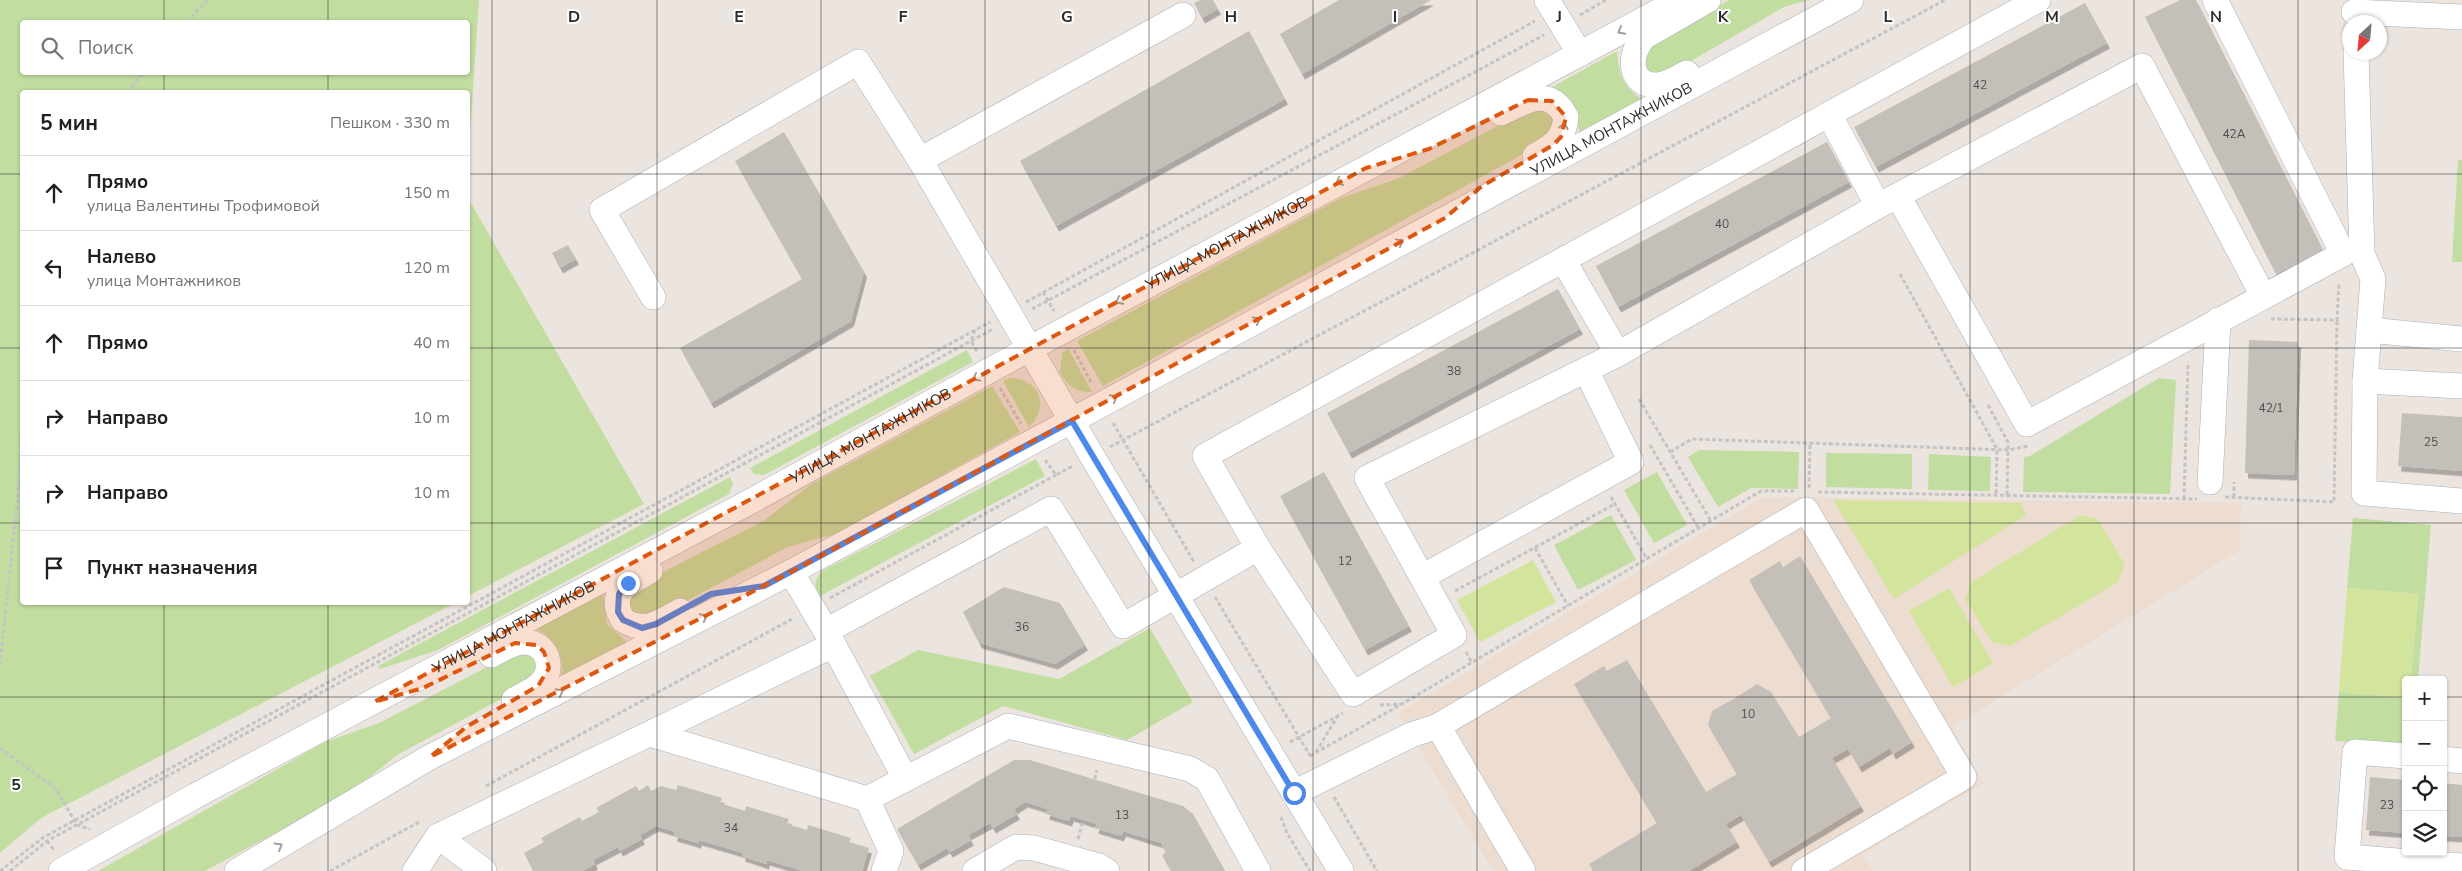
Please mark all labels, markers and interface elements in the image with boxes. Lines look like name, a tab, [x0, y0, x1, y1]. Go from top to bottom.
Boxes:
text: D	[568, 6, 580, 28]
text: E	[734, 6, 744, 28]
text: F	[899, 6, 908, 28]
text: G	[1061, 6, 1073, 28]
text: H	[1225, 6, 1237, 28]
text: I	[1393, 6, 1397, 28]
text: J	[1555, 6, 1562, 28]
text: K	[1718, 6, 1730, 28]
text: L	[1884, 6, 1893, 28]
text: M	[2045, 6, 2059, 28]
text: N	[2210, 6, 2222, 28]
north arrow	[2342, 15, 2387, 60]
search box	[20, 20, 470, 75]
one-way arrow	[1618, 25, 1627, 35]
icon: search	[38, 34, 66, 62]
text: Поиск	[78, 35, 133, 61]
street label: УЛИЦА МОНТАЖНИКОВ	[1526, 77, 1696, 182]
house number: 42	[1973, 77, 1987, 93]
text: 5 мин	[40, 109, 98, 137]
text: Пешком · 330 m	[330, 112, 450, 134]
one-way arrow	[1558, 122, 1569, 131]
house number: 42А	[2222, 126, 2246, 142]
text: Прямо	[87, 169, 148, 195]
one-way arrow	[1336, 176, 1345, 186]
icon: ahead	[40, 179, 68, 207]
text: 150 m	[403, 182, 450, 204]
street label: УЛИЦА МОНТАЖНИКОВ	[1141, 191, 1311, 295]
text: улица Валентины Трофимовой	[87, 195, 320, 217]
house number: 40	[1715, 216, 1729, 232]
one-way arrow	[1395, 239, 1404, 249]
text: Налево	[87, 244, 156, 270]
icon: left	[40, 254, 68, 282]
text: 120 m	[403, 257, 450, 279]
text: улица Монтажников	[87, 270, 241, 292]
one-way arrow	[1116, 295, 1125, 305]
one-way arrow	[1252, 316, 1261, 326]
icon: ahead	[40, 329, 68, 357]
text: Прямо	[87, 330, 148, 356]
text: 40 m	[413, 332, 450, 354]
house number: 38	[1447, 363, 1461, 379]
one-way arrow	[972, 372, 981, 382]
street label: УЛИЦА МОНТАЖНИКОВ	[785, 383, 955, 489]
one-way arrow	[1109, 394, 1118, 404]
house number: 42/1	[2259, 400, 2284, 416]
icon: right	[40, 404, 68, 432]
text: Направо	[87, 405, 168, 431]
text: 10 m	[413, 407, 450, 429]
house number: 25	[2424, 434, 2438, 450]
icon: right	[40, 479, 68, 507]
text: Направо	[87, 480, 168, 506]
text: 10 m	[413, 482, 450, 504]
house number: 12	[1338, 553, 1352, 569]
icon: arrive	[40, 554, 68, 582]
text: Пункт назначения	[87, 555, 258, 581]
route end	[617, 572, 640, 595]
street label: УЛИЦА МОНТАЖНИКОВ	[428, 576, 598, 679]
one-way arrow	[699, 613, 708, 623]
house number: 36	[1015, 619, 1029, 635]
map controls	[2402, 676, 2447, 856]
button: +	[2402, 676, 2447, 721]
one-way arrow	[554, 688, 563, 698]
house number: 10	[1741, 706, 1755, 722]
button: −	[2402, 721, 2447, 766]
button: locate	[2402, 766, 2447, 811]
text: 5	[11, 774, 21, 796]
route start	[1283, 782, 1306, 805]
house number: 23	[2380, 797, 2394, 813]
house number: 13	[1115, 807, 1129, 823]
button: layers	[2402, 811, 2447, 856]
house number: 34	[724, 820, 738, 836]
one-way arrow	[274, 843, 283, 853]

